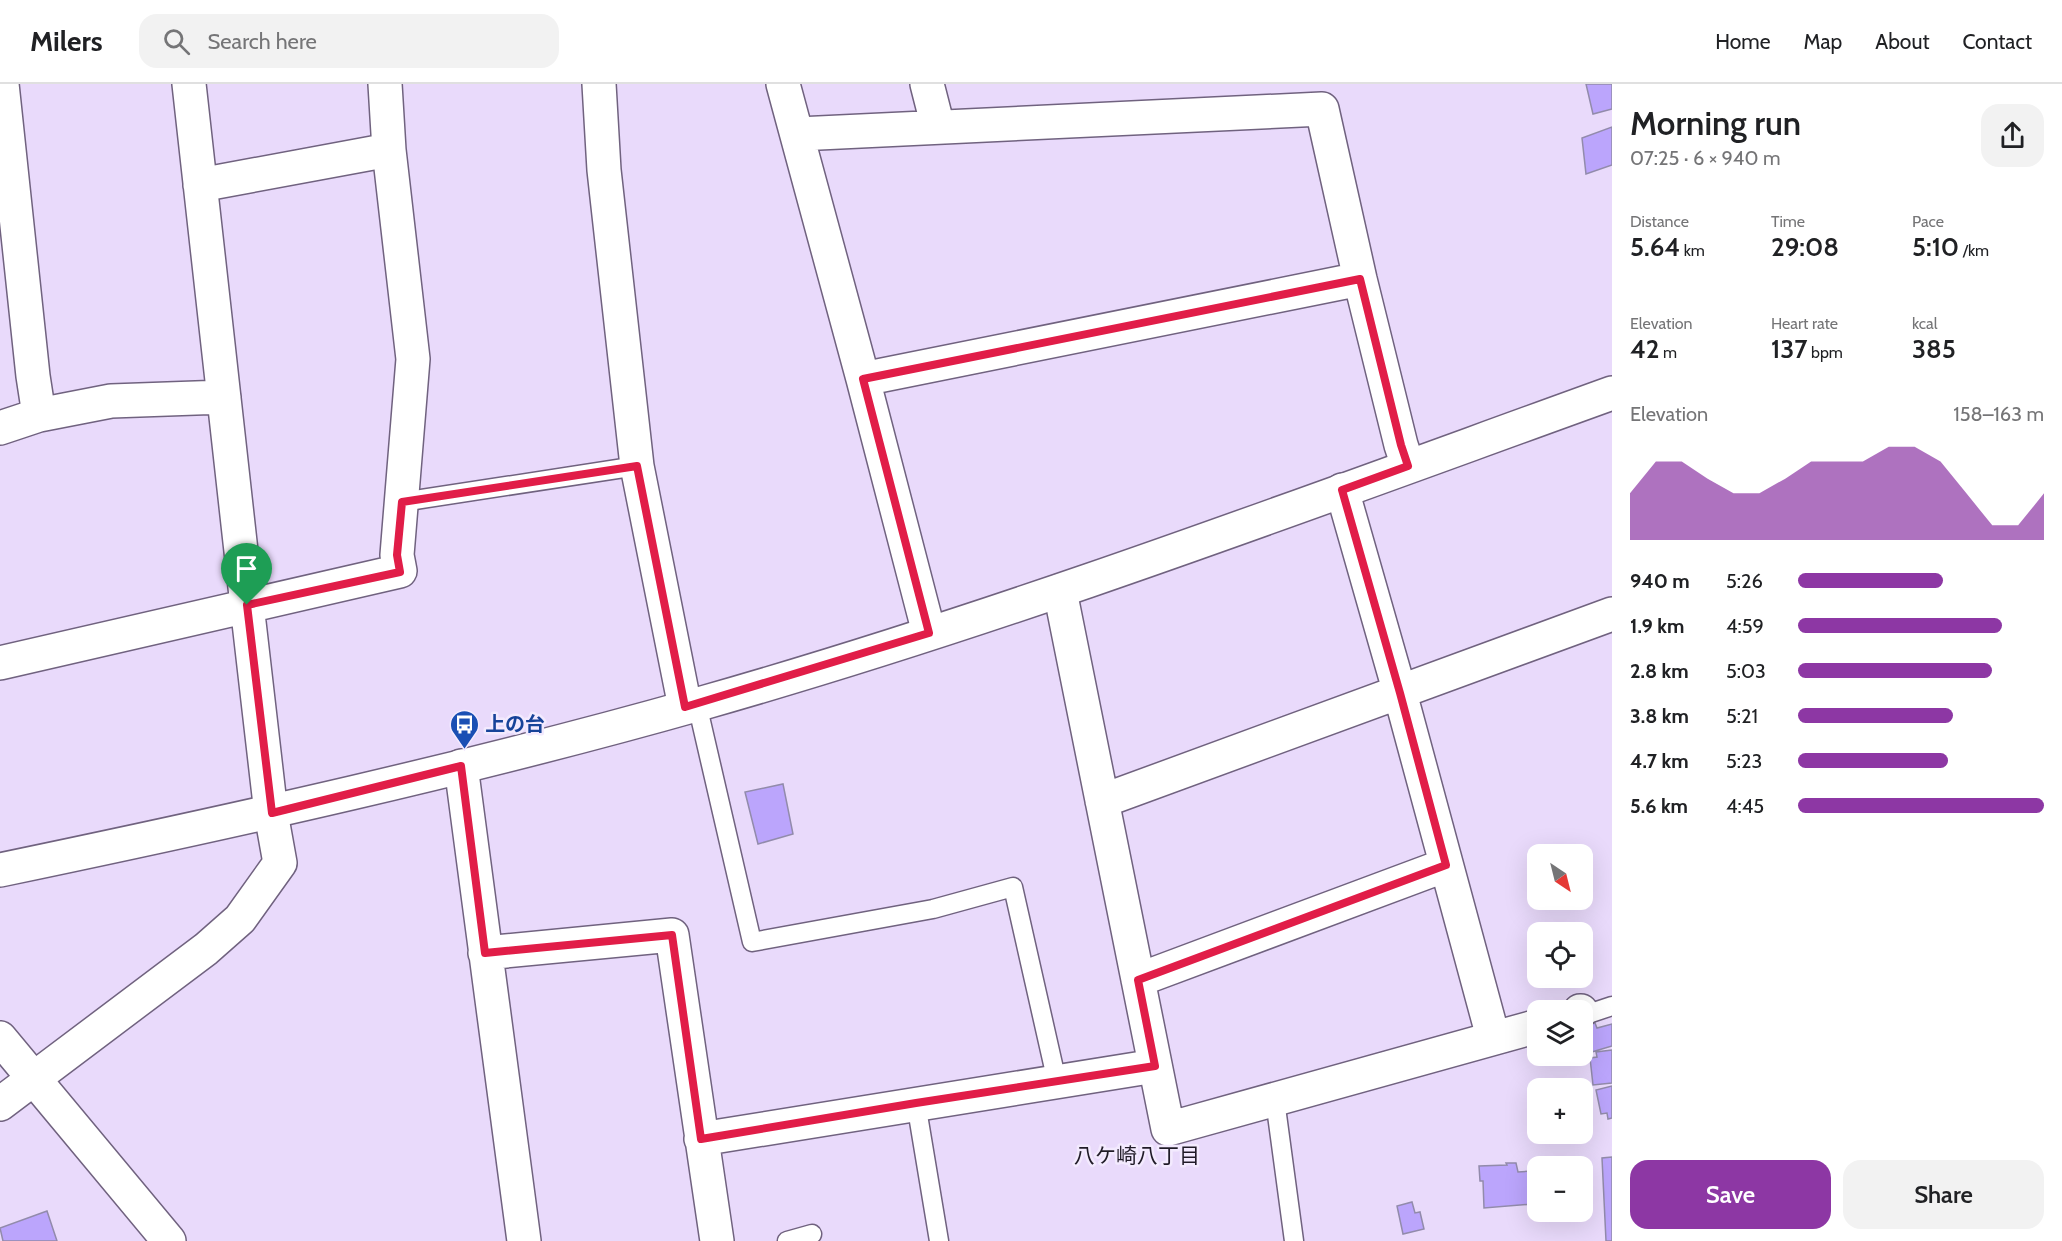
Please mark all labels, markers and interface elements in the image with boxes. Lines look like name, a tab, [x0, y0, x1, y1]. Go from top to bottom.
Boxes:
search box	[139, 14, 559, 68]
text: Milers	[30, 24, 103, 58]
icon: search	[160, 25, 193, 58]
text: Search here	[208, 28, 317, 55]
text: Home	[1715, 29, 1771, 54]
text: Map	[1804, 29, 1842, 54]
text: About	[1875, 29, 1929, 54]
text: Contact	[1962, 29, 2032, 54]
text: Morning run	[1630, 103, 1801, 143]
button: share	[1981, 104, 2044, 167]
text: 07:25 · 6 × 940 m	[1630, 146, 1780, 170]
text: Distance	[1630, 212, 1689, 231]
text: Time	[1771, 212, 1805, 231]
text: Pace	[1912, 212, 1944, 231]
text: 5.64	[1630, 231, 1680, 263]
text: 29:08	[1771, 231, 1839, 263]
text: 5:10	[1912, 231, 1959, 263]
text: km	[1680, 241, 1705, 260]
text: /km	[1959, 241, 1989, 260]
text: Elevation	[1630, 314, 1693, 333]
text: Heart rate	[1771, 314, 1838, 333]
text: kcal	[1912, 314, 1938, 333]
text: 42	[1630, 333, 1659, 365]
text: 137	[1771, 333, 1807, 365]
text: 385	[1912, 333, 1956, 365]
text: m	[1659, 343, 1677, 362]
text: bpm	[1807, 343, 1843, 362]
text: Elevation	[1630, 402, 1708, 426]
text: 158–163 m	[1953, 402, 2044, 426]
pin	[221, 543, 272, 605]
icon: arrive	[230, 552, 263, 585]
text: 940 m	[1630, 569, 1690, 593]
text: 5:26	[1726, 569, 1763, 593]
text: 1.9 km	[1630, 614, 1684, 638]
text: 4:59	[1726, 614, 1764, 638]
text: 2.8 km	[1630, 659, 1689, 683]
text: 5:03	[1726, 659, 1766, 683]
text: 3.8 km	[1630, 704, 1689, 728]
text: 5:21	[1726, 704, 1758, 728]
bus stop icon: 上の台	[448, 708, 480, 750]
place label: 上の台	[485, 712, 545, 736]
text: 4.7 km	[1630, 749, 1689, 773]
text: 5:23	[1726, 749, 1762, 773]
text: 5.6 km	[1630, 794, 1688, 818]
text: 4:45	[1726, 794, 1764, 818]
north arrow	[1527, 844, 1593, 910]
map controls	[1527, 844, 1593, 1222]
button: locate	[1527, 922, 1593, 988]
button: layers	[1527, 1000, 1593, 1066]
button: +	[1527, 1078, 1593, 1144]
district label: 八ケ崎八丁目	[1074, 1143, 1200, 1168]
button: −	[1527, 1156, 1593, 1222]
button: Save	[1630, 1160, 1831, 1229]
button: Share	[1843, 1160, 2044, 1229]

